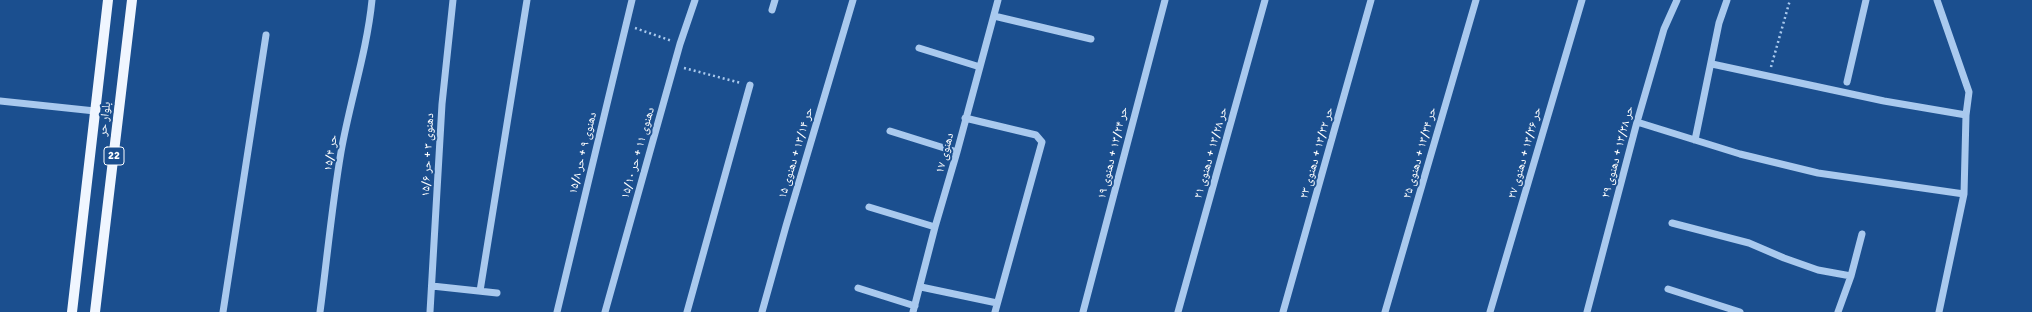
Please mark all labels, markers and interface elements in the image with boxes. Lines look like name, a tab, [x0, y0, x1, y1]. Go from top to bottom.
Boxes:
street label: بلوار حر	[96, 101, 114, 137]
street label: حر ۱۳/۳۸ + دهنوی ۲۹	[1599, 104, 1637, 200]
street label: حر ۱۳/۲۴ + دهنوی ۱۹	[1095, 105, 1131, 201]
street label: دهنوی ۱۱ + حر ۱۵/۱۰	[618, 106, 658, 200]
street label: حر ۱۳/۱۴ + دهنوی ۱۵	[775, 106, 817, 200]
street label: حر ۱۳/۲۸ + دهنوی ۲۱	[1191, 106, 1231, 200]
street label: حر ۱۳/۳۲ + دهنوی ۲۳	[1297, 106, 1337, 200]
street label: حر ۱۳/۳۴ + دهنوی ۲۵	[1400, 106, 1440, 200]
street label: حر ۱۳/۳۶ + دهنوی ۲۷	[1505, 106, 1545, 200]
street label: دهنوی ۹ + حر ۱۵/۸	[566, 111, 600, 195]
street label: دهنوی ۳ + حر ۱۵/۶	[419, 113, 437, 197]
street label: دهنوی ۱۷	[933, 131, 957, 175]
street label: حر ۱۵/۴	[321, 134, 341, 172]
road number: 22	[104, 147, 124, 165]

